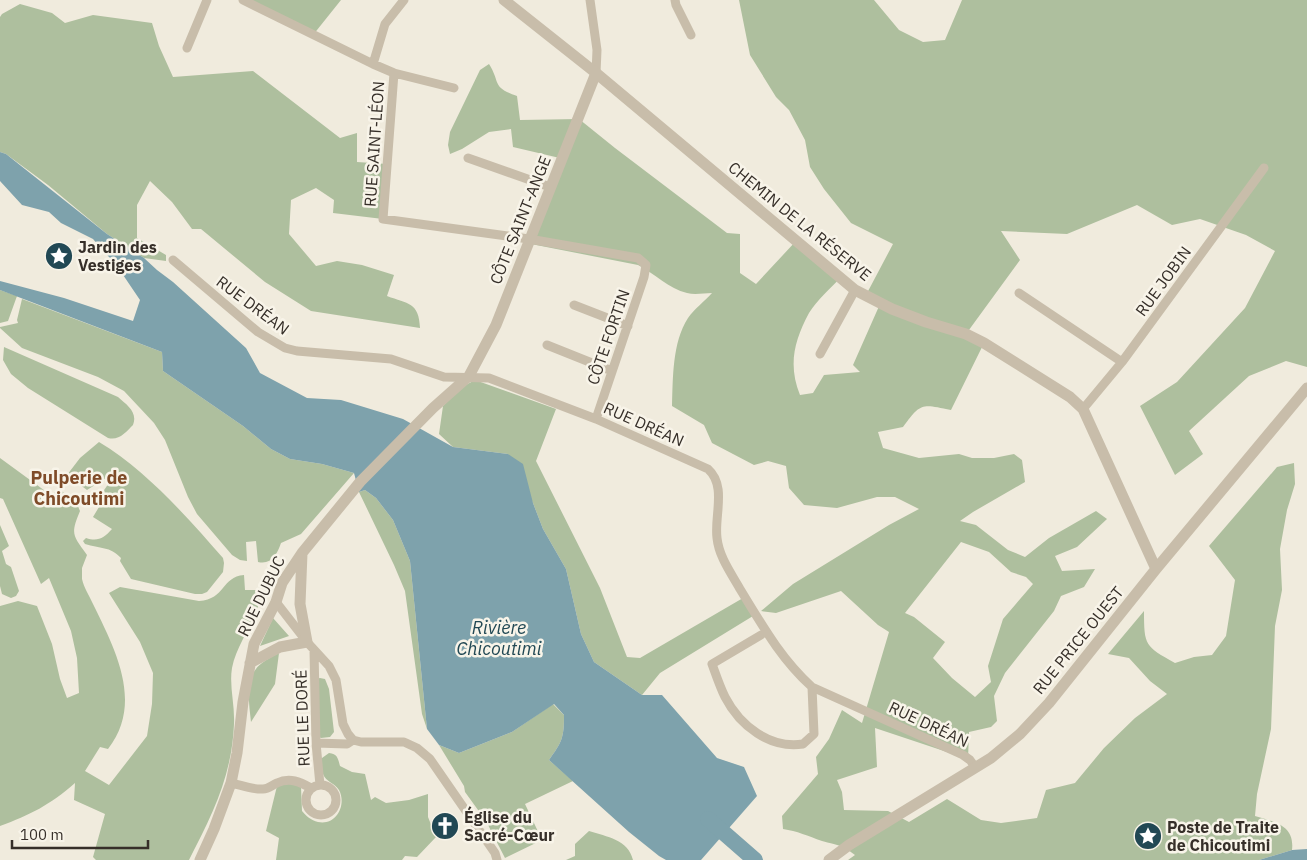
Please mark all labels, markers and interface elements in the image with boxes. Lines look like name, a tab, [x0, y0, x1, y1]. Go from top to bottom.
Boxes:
street label: RUE SAINT-LÉON	[359, 80, 388, 208]
street label: CÔTE SAINT-ANGE	[485, 153, 555, 287]
street label: CHEMIN DE LA RÉSERVE	[724, 156, 876, 285]
place label: Jardin des Vestiges	[78, 237, 157, 275]
place icon: Jardin des Vestiges	[44, 241, 74, 271]
street label: RUE JOBIN	[1131, 242, 1195, 320]
street label: RUE DRÉAN	[213, 270, 294, 339]
street label: CÔTE FORTIN	[582, 287, 634, 387]
street label: RUE DRÉAN	[601, 396, 688, 451]
district label: Pulperie de Chicoutimi	[31, 466, 127, 510]
street label: RUE DUBUC	[233, 553, 289, 639]
street label: RUE PRICE OUEST	[1028, 582, 1128, 698]
water label: Rivière Chicoutimi	[457, 616, 542, 660]
street label: RUE LE DORÉ	[289, 669, 314, 767]
street label: RUE DRÉAN	[886, 696, 973, 751]
place label: Église du Sacré-Cœur	[464, 806, 555, 845]
church icon: Église du Sacré-Cœur	[430, 811, 460, 841]
place label: Poste de Traite de Chicoutimi	[1167, 817, 1279, 855]
scale bar	[12, 818, 149, 850]
place icon: Poste de Traite de Chicoutimi	[1133, 821, 1163, 851]
text: 100 m	[20, 825, 64, 844]

